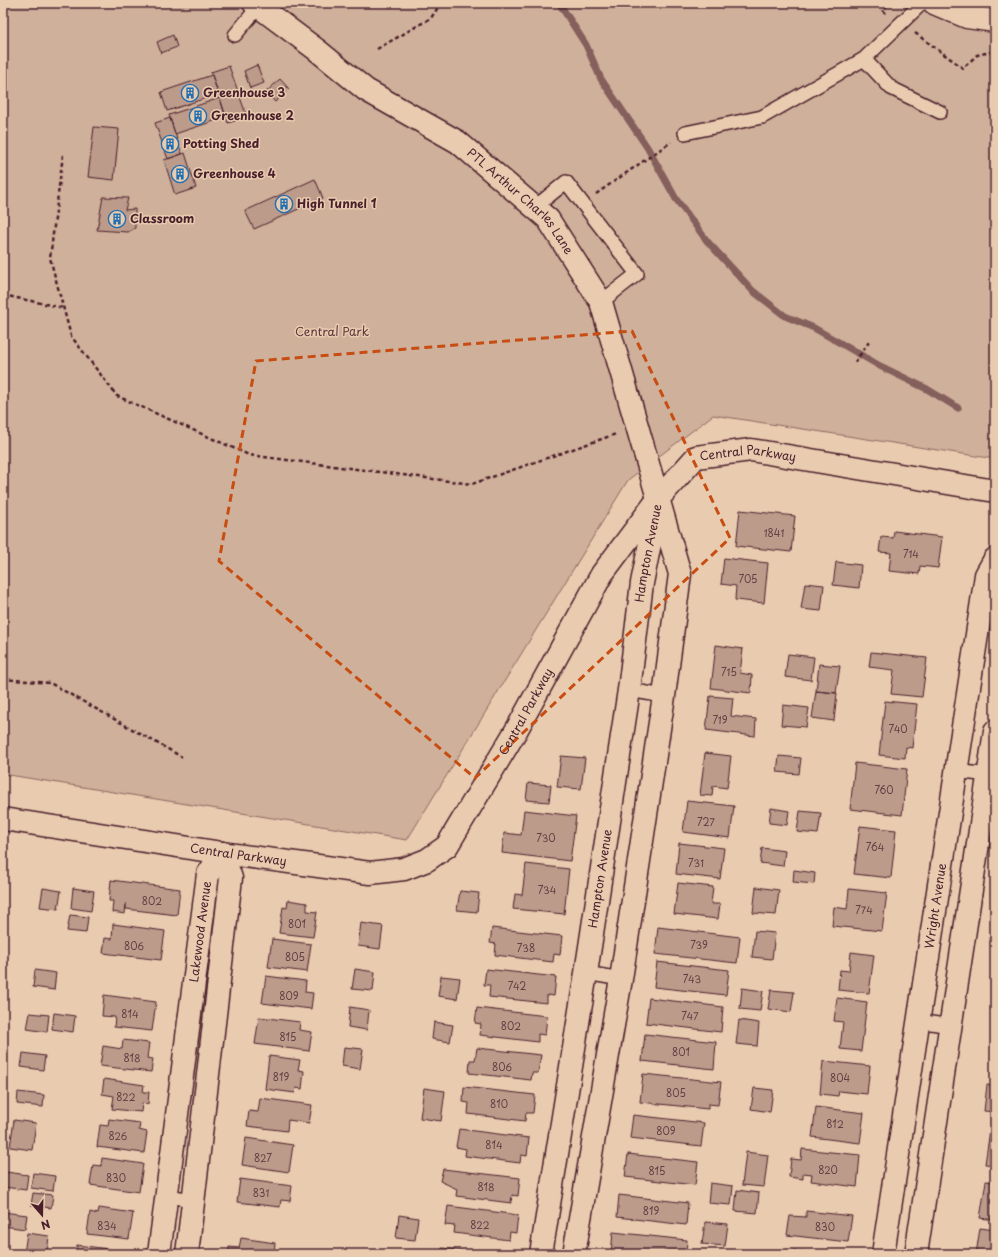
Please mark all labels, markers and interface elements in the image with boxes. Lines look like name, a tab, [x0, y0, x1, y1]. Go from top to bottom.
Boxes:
building icon: Greenhouse 3	[180, 83, 200, 103]
place label: Greenhouse 3	[203, 83, 286, 101]
building icon: Greenhouse 2	[188, 106, 208, 126]
place label: Greenhouse 2	[211, 106, 295, 124]
building icon: Potting Shed	[160, 134, 180, 154]
place label: Potting Shed	[183, 134, 260, 152]
street label: PTL Arthur Charles Lane	[463, 143, 578, 258]
building icon: Greenhouse 4	[170, 164, 190, 184]
place label: Greenhouse 4	[193, 164, 276, 182]
building icon: High Tunnel 1	[274, 194, 294, 214]
place label: High Tunnel 1	[297, 194, 377, 212]
building icon: Classroom	[107, 209, 127, 229]
place label: Classroom	[130, 209, 194, 227]
park label: Central Park	[295, 322, 369, 340]
street label: Central Parkway	[698, 440, 798, 465]
street label: Hampton Avenue	[630, 502, 666, 603]
house number: 1841	[764, 525, 784, 540]
house number: 714	[903, 546, 919, 561]
house number: 705	[738, 571, 758, 586]
house number: 715	[721, 664, 737, 679]
street label: Central Parkway	[493, 665, 557, 758]
house number: 719	[712, 712, 728, 727]
house number: 740	[888, 721, 908, 736]
house number: 760	[874, 782, 894, 797]
house number: 727	[697, 814, 715, 829]
street label: Hampton Avenue	[583, 827, 616, 929]
house number: 730	[536, 830, 556, 845]
street label: Central Parkway	[189, 838, 288, 870]
house number: 764	[866, 839, 885, 854]
house number: 731	[688, 855, 704, 870]
street label: Wright Avenue	[919, 861, 950, 950]
street label: Lakewood Avenue	[184, 879, 215, 983]
house number: 734	[538, 882, 557, 897]
house number: 802	[142, 893, 162, 908]
house number: 774	[855, 902, 873, 917]
house number: 801	[288, 916, 306, 931]
house number: 739	[690, 937, 708, 952]
house number: 806	[124, 938, 144, 953]
house number: 738	[517, 940, 535, 955]
house number: 805	[285, 949, 305, 964]
house number: 743	[683, 971, 701, 986]
house number: 742	[508, 978, 526, 993]
house number: 809	[279, 988, 299, 1003]
house number: 814	[121, 1006, 139, 1021]
house number: 747	[681, 1008, 699, 1023]
house number: 802	[501, 1018, 521, 1033]
house number: 815	[279, 1029, 297, 1044]
house number: 801	[672, 1044, 690, 1059]
house number: 818	[123, 1050, 141, 1065]
house number: 806	[492, 1059, 512, 1074]
house number: 819	[273, 1069, 289, 1084]
house number: 804	[830, 1070, 850, 1085]
house number: 805	[666, 1085, 686, 1100]
house number: 822	[116, 1089, 136, 1104]
house number: 810	[490, 1096, 508, 1111]
house number: 812	[826, 1116, 844, 1131]
house number: 809	[656, 1123, 676, 1138]
house number: 826	[109, 1128, 127, 1143]
house number: 814	[485, 1137, 503, 1152]
house number: 827	[254, 1150, 272, 1165]
house number: 820	[818, 1162, 838, 1177]
house number: 815	[648, 1163, 666, 1178]
house number: 830	[106, 1170, 126, 1185]
house number: 818	[477, 1179, 495, 1194]
house number: 831	[253, 1185, 269, 1200]
north arrow	[22, 1195, 62, 1235]
house number: 819	[643, 1203, 659, 1218]
text: N	[38, 1215, 53, 1234]
house number: 822	[470, 1217, 490, 1232]
house number: 834	[97, 1218, 117, 1233]
house number: 830	[815, 1219, 835, 1234]

